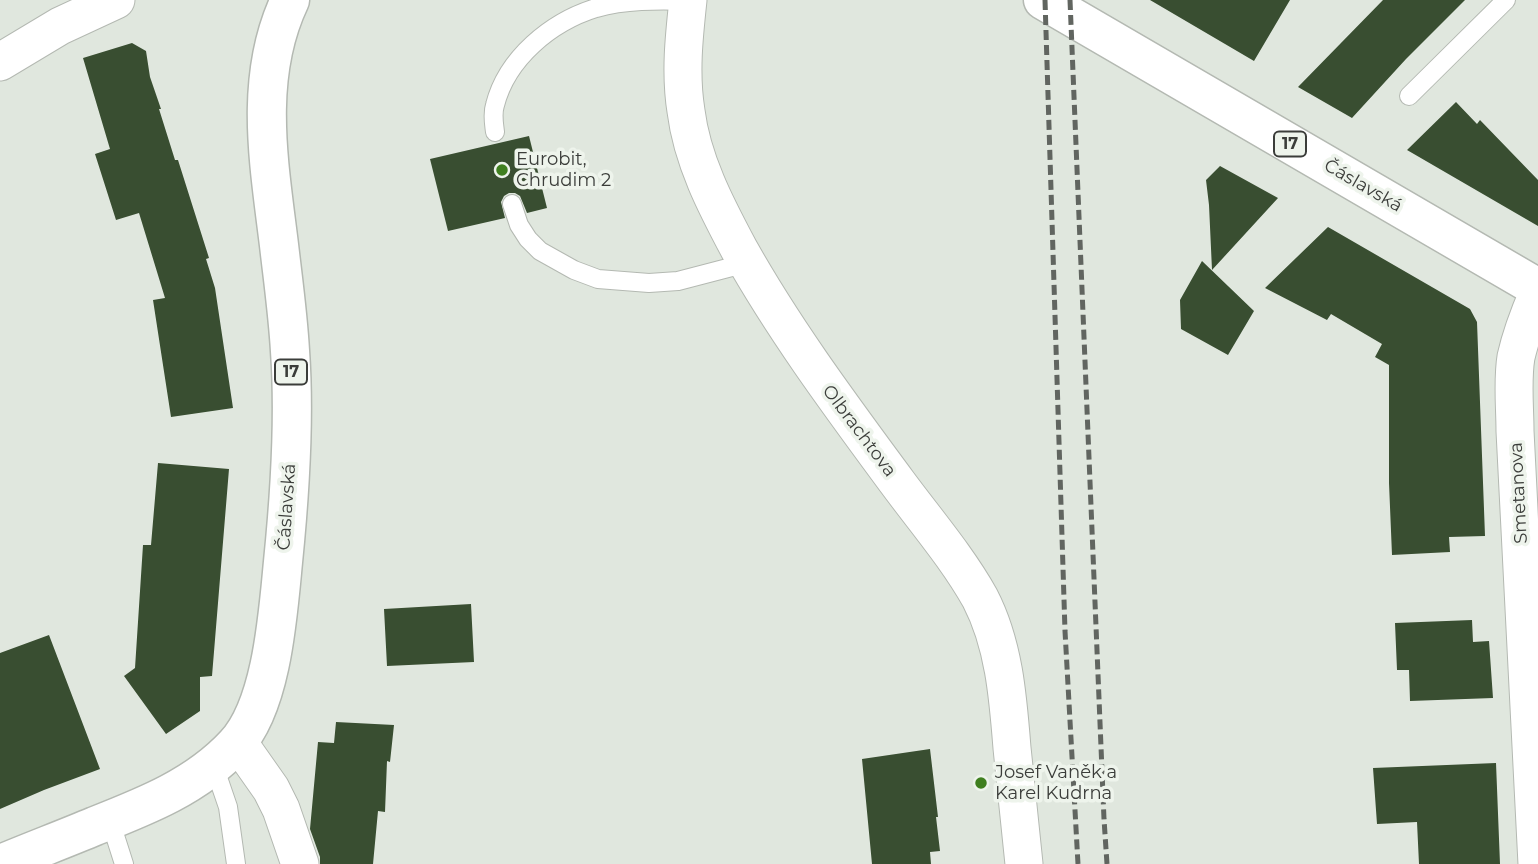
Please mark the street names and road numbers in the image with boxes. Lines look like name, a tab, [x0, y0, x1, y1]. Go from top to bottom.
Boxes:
road number: 17	[1274, 132, 1306, 156]
street label: Čáslavská	[1320, 155, 1406, 217]
road number: 17	[275, 360, 307, 384]
street label: Olbrachtova	[817, 381, 901, 481]
street label: Smetanova	[1506, 442, 1532, 544]
street label: Čáslavská	[273, 463, 301, 551]

